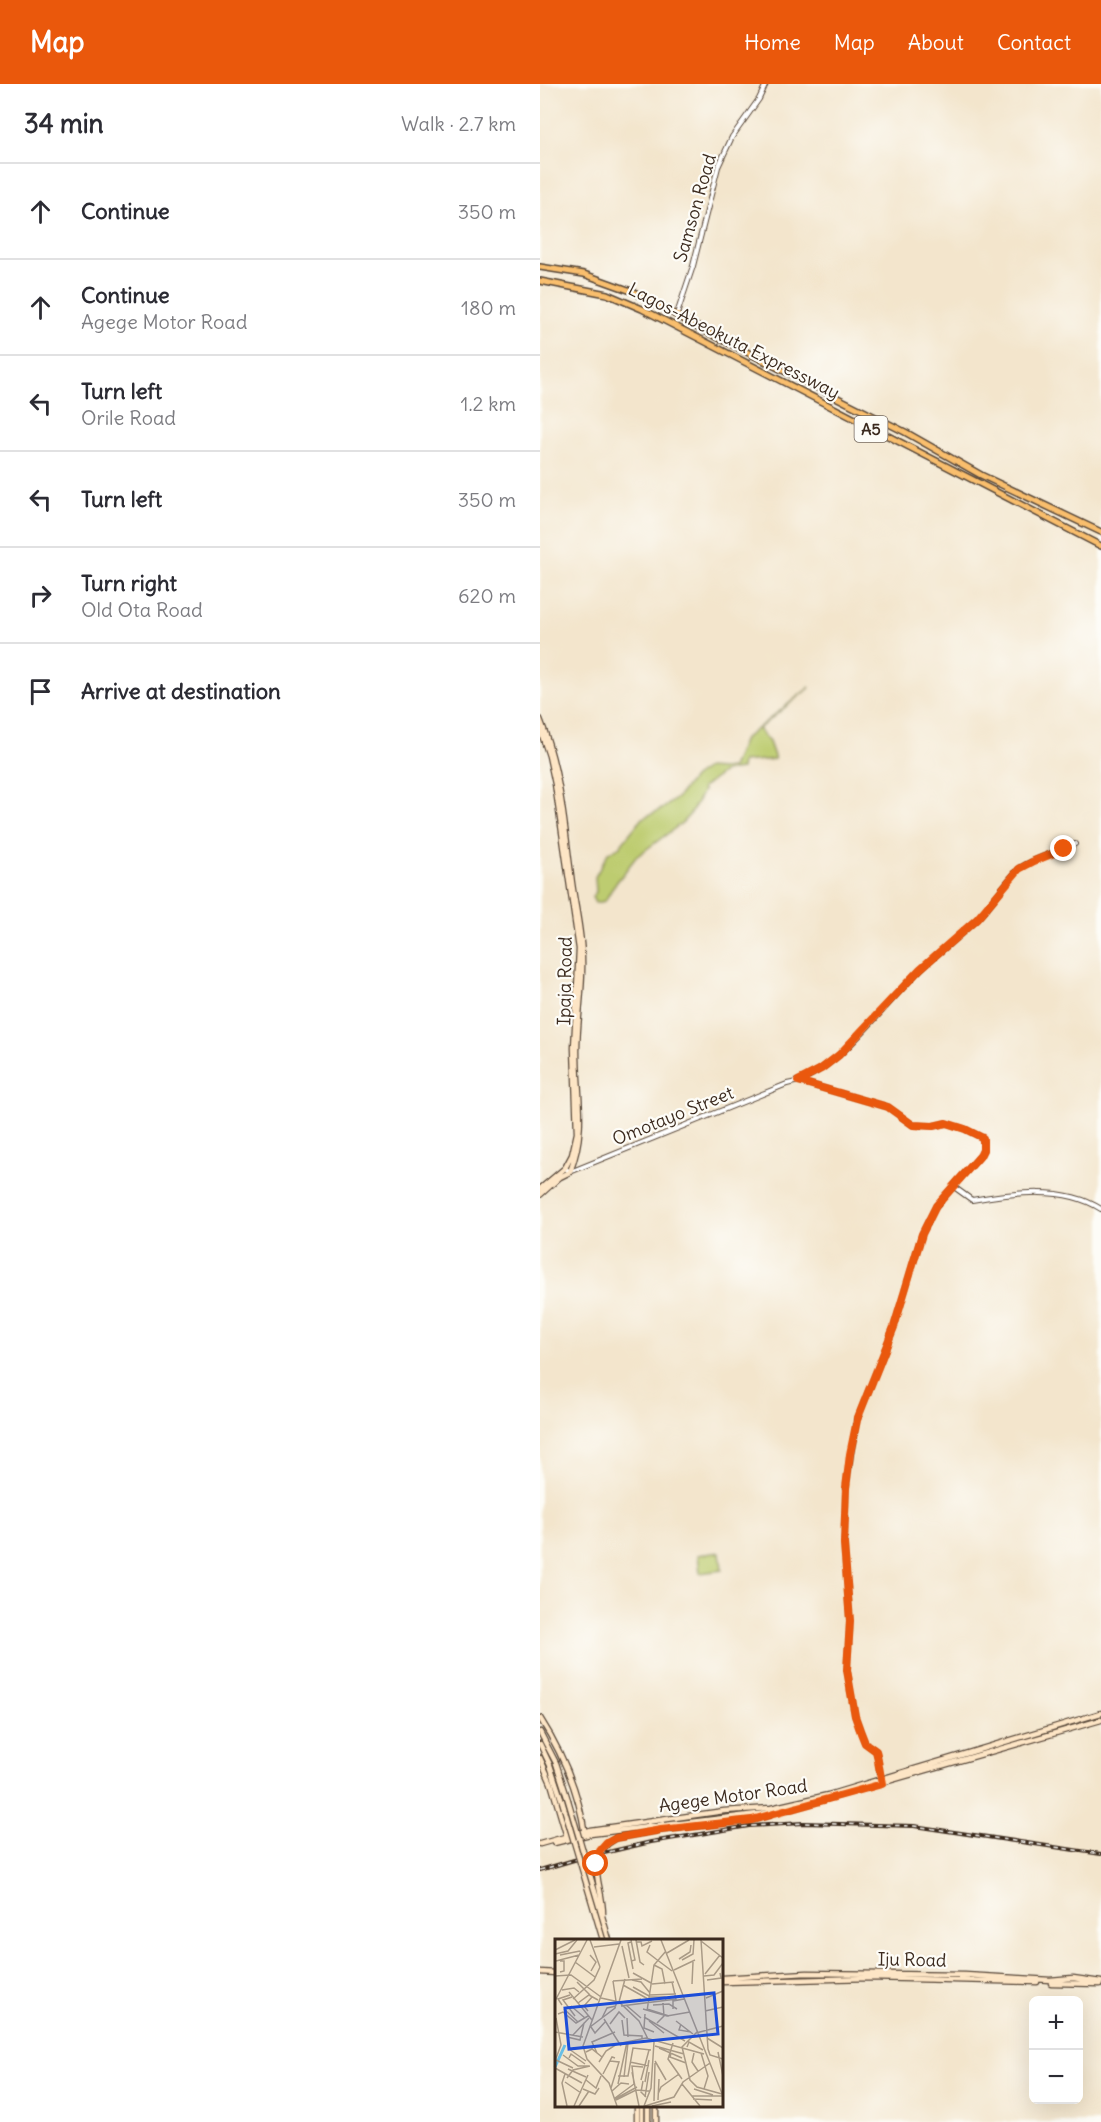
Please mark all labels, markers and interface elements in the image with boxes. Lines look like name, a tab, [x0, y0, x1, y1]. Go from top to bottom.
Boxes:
text: Map	[30, 24, 84, 60]
text: Home	[744, 29, 801, 56]
text: Map	[834, 29, 875, 56]
text: About	[908, 29, 964, 56]
text: Contact	[997, 29, 1071, 56]
text: 34 min	[24, 107, 104, 140]
text: Walk · 2.7 km	[401, 111, 516, 136]
street label: Samson Road	[668, 151, 721, 265]
icon: ahead	[24, 195, 57, 228]
text: Continue	[81, 197, 170, 225]
text: 350 m	[458, 199, 516, 224]
street label: Lagos-Abeokuta Expressway	[625, 277, 844, 404]
text: Continue	[81, 281, 170, 309]
icon: ahead	[24, 291, 57, 324]
text: 180 m	[461, 295, 516, 320]
text: Agege Motor Road	[81, 309, 247, 334]
text: Turn left	[81, 377, 162, 405]
icon: left	[24, 387, 57, 420]
text: 1.2 km	[460, 391, 516, 416]
text: Orile Road	[81, 405, 176, 430]
road number: A5	[854, 416, 888, 442]
icon: left	[24, 483, 57, 516]
text: Turn left	[81, 485, 162, 513]
text: 350 m	[458, 487, 516, 512]
text: Turn right	[81, 569, 177, 597]
icon: right	[24, 579, 57, 612]
text: 620 m	[458, 583, 516, 608]
text: Old Ota Road	[81, 597, 203, 622]
icon: arrive	[24, 675, 57, 708]
text: Arrive at destination	[81, 677, 281, 705]
route end	[1050, 835, 1076, 861]
street label: Ipaja Road	[552, 936, 577, 1026]
street label: Omotayo Street	[609, 1081, 737, 1150]
street label: Agege Motor Road	[657, 1774, 809, 1817]
route start	[582, 1850, 608, 1876]
inset map	[555, 1939, 723, 2107]
street label: Iju Road	[877, 1947, 947, 1972]
map controls	[1029, 1996, 1083, 2104]
button: +	[1029, 1996, 1083, 2050]
button: −	[1029, 2050, 1083, 2104]

